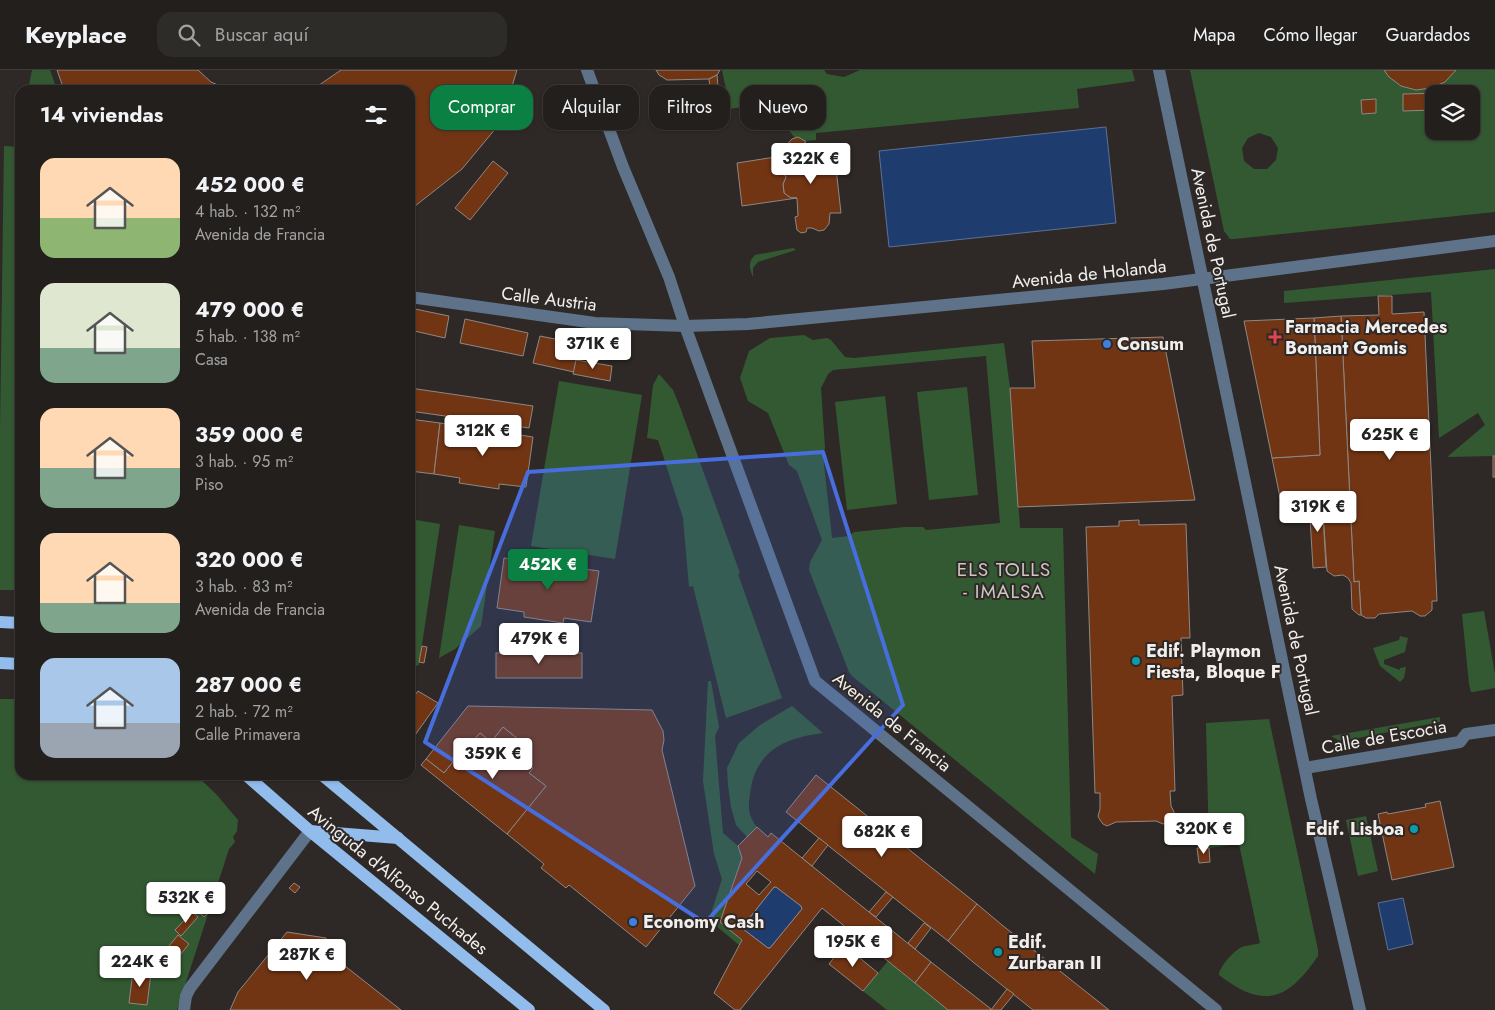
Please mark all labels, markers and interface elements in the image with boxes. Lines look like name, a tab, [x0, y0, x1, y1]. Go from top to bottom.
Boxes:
search box	[157, 12, 507, 57]
text: Keyplace	[25, 17, 127, 52]
icon: search	[175, 21, 203, 49]
text: Buscar aquí	[215, 21, 308, 48]
text: Mapa	[1193, 22, 1235, 48]
text: Cómo llegar	[1263, 22, 1358, 48]
text: Guardados	[1386, 22, 1470, 48]
chip: Comprar	[430, 85, 533, 130]
chip: Alquilar	[543, 85, 639, 130]
chip: Filtros	[649, 85, 730, 130]
chip: Nuevo	[740, 85, 826, 130]
map controls	[1425, 85, 1480, 140]
button: layers	[1425, 85, 1480, 140]
text: 14 viviendas	[40, 100, 163, 130]
icon: filters	[362, 101, 390, 129]
pin: 322K €	[770, 142, 852, 185]
text: 322K €	[782, 147, 840, 170]
street label: Avenida de Portugal	[1184, 165, 1242, 321]
text: 452 000 €	[195, 170, 305, 200]
icon: home	[80, 178, 140, 238]
text: 4 hab. · 132 m²	[195, 200, 301, 223]
text: Avenida de Francia	[195, 223, 325, 246]
street label: Avenida de Holanda	[1010, 253, 1168, 295]
street label: Calle Austria	[500, 280, 598, 318]
text: 479 000 €	[195, 295, 304, 325]
icon: home	[80, 303, 140, 363]
place label: Farmacia Mercedes Bomant Gomis	[1285, 314, 1447, 361]
text: 5 hab. · 138 m²	[195, 325, 300, 348]
pin: 371K €	[552, 328, 634, 370]
place label: Consum	[1117, 331, 1184, 357]
marker: Farmacia Mercedes Bomant Gomis	[1269, 331, 1281, 343]
text: 371K €	[566, 332, 620, 355]
marker: Consum	[1101, 338, 1113, 350]
text: Casa	[195, 348, 228, 371]
pin: 312K €	[442, 414, 524, 457]
pin: 625K €	[1349, 418, 1431, 461]
text: 312K €	[455, 419, 511, 442]
text: 359 000 €	[195, 420, 304, 450]
text: 625K €	[1361, 423, 1419, 446]
icon: home	[80, 428, 140, 488]
text: 3 hab. · 95 m²	[195, 450, 293, 473]
text: Piso	[195, 473, 223, 496]
pin: 319K €	[1277, 490, 1359, 533]
text: 319K €	[1290, 495, 1346, 518]
text: 320 000 €	[195, 545, 304, 575]
pin: 452K €	[507, 548, 589, 591]
icon: home	[80, 553, 140, 613]
text: 452K €	[519, 553, 577, 576]
district label: ELS TOLLS - IMALSA	[957, 556, 1051, 605]
street label: Avenida de Portugal	[1267, 562, 1325, 718]
text: 3 hab. · 83 m²	[195, 575, 292, 598]
text: Avenida de Francia	[195, 598, 325, 621]
pin: 479K €	[498, 622, 580, 665]
text: 479K €	[510, 627, 568, 650]
place label: Edif. Playmon Fiesta, Bloque F	[1146, 638, 1281, 685]
marker: Edif. Playmon Fiesta, Bloque F	[1130, 655, 1142, 667]
street label: Avenida de Francia	[827, 666, 957, 778]
text: 287 000 €	[195, 670, 302, 700]
icon: home	[80, 678, 140, 738]
text: 2 hab. · 72 m²	[195, 700, 293, 723]
street label: Calle de Escocia	[1319, 713, 1449, 761]
text: Calle Primavera	[195, 723, 300, 746]
pin: 359K €	[452, 738, 534, 780]
text: 359K €	[464, 742, 522, 765]
street label: Avinguda d'Alfonso Puchades	[302, 799, 494, 961]
pin: 320K €	[1163, 812, 1245, 855]
pin: 682K €	[841, 816, 923, 858]
place label: Edif. Lisboa	[1306, 816, 1404, 842]
text: 320K €	[1175, 817, 1233, 840]
text: 682K €	[853, 820, 911, 843]
marker: Edif. Lisboa	[1408, 823, 1420, 835]
pin: 532K €	[145, 882, 227, 924]
text: 532K €	[157, 886, 215, 909]
place label: Economy Cash	[643, 909, 765, 935]
marker: Economy Cash	[627, 916, 639, 928]
pin: 195K €	[812, 926, 894, 968]
place label: Edif. Zurbaran II	[1008, 929, 1102, 976]
text: 195K €	[825, 930, 881, 953]
pin: 287K €	[266, 938, 348, 981]
text: 287K €	[279, 943, 335, 966]
pin: 224K €	[99, 946, 181, 988]
marker: Edif. Zurbaran II	[992, 946, 1004, 958]
text: 224K €	[111, 950, 169, 973]

